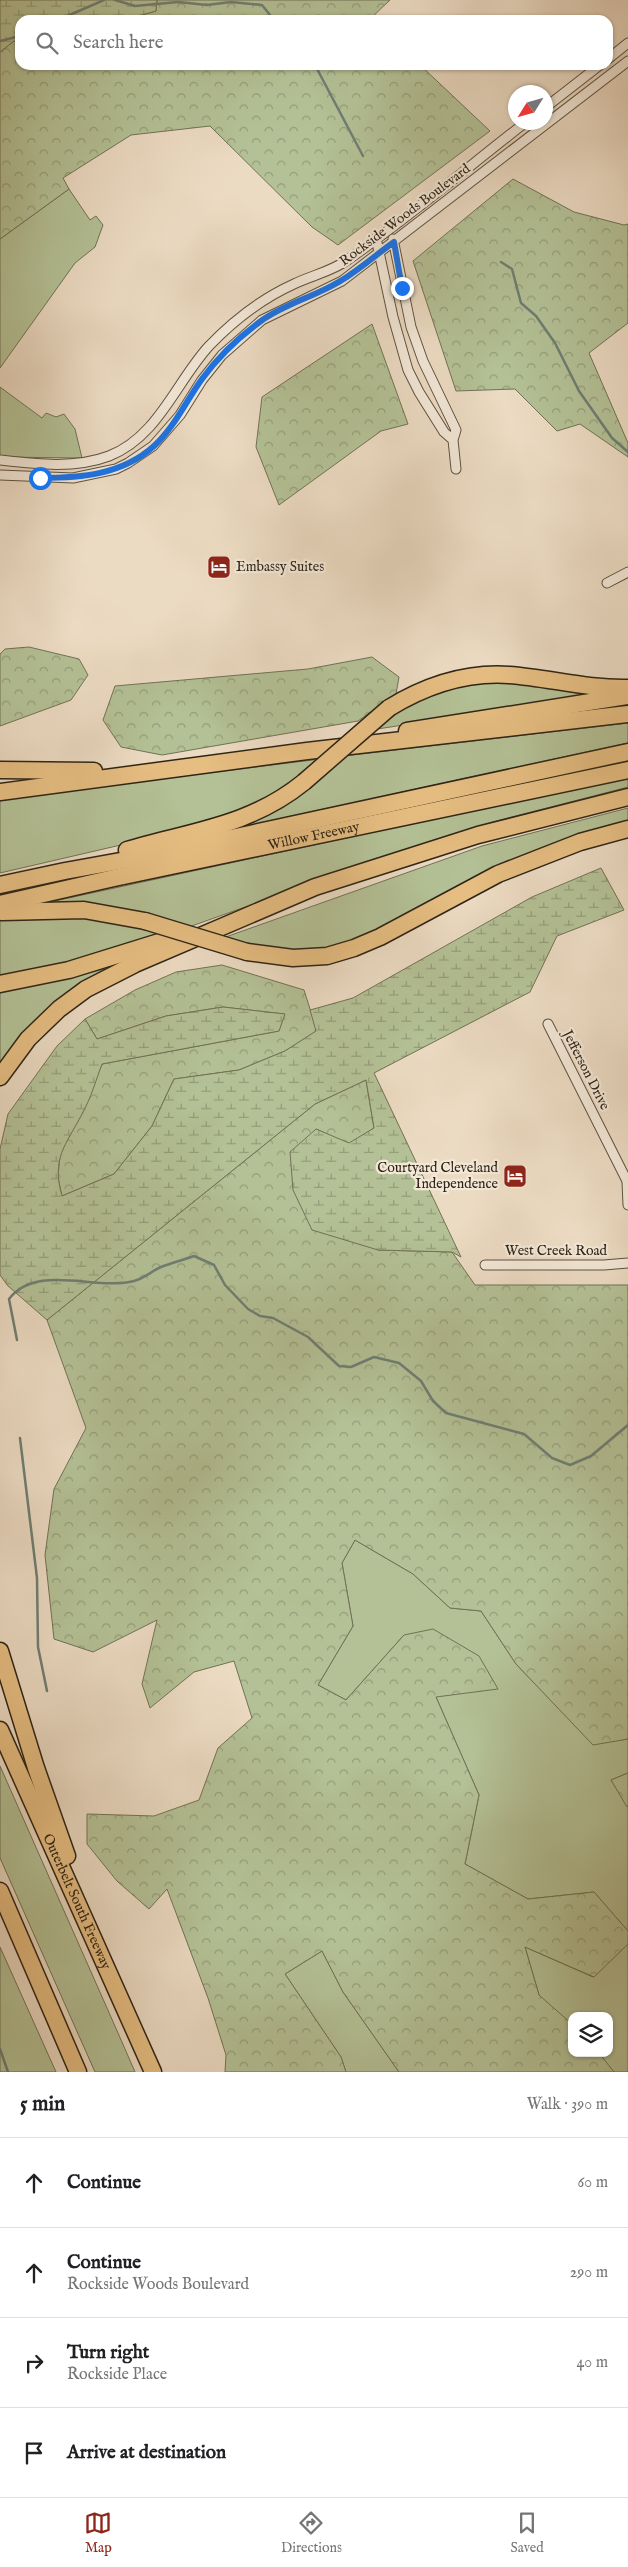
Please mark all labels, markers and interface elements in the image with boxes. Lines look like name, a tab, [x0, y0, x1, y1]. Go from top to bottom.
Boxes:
search box	[15, 15, 613, 70]
icon: search	[33, 29, 61, 57]
text: Search here	[73, 31, 164, 55]
north arrow	[508, 85, 553, 130]
street label: Rockside Woods Boulevard	[336, 160, 474, 270]
route end	[391, 277, 414, 300]
route start	[29, 467, 52, 490]
hotel icon: Embassy Suites	[206, 554, 232, 580]
place label: Embassy Suites	[236, 558, 324, 576]
street label: Willow Freeway	[266, 818, 361, 854]
street label: Jefferson Drive	[557, 1025, 614, 1113]
place label: Courtyard Cleveland Independence	[377, 1159, 499, 1193]
hotel icon: Courtyard Cleveland Independence	[502, 1163, 528, 1189]
street label: West Creek Road	[505, 1242, 608, 1260]
street label: Outerbelt South Freeway	[39, 1831, 115, 1972]
map controls	[568, 2012, 613, 2057]
button: layers	[568, 2012, 613, 2057]
text: 5 min	[20, 2091, 65, 2118]
text: Walk · 390 m	[527, 2095, 608, 2115]
icon: ahead	[20, 2169, 48, 2197]
text: Continue	[67, 2171, 141, 2195]
text: 60 m	[578, 2173, 608, 2193]
text: Continue	[67, 2251, 141, 2275]
icon: ahead	[20, 2259, 48, 2287]
text: 290 m	[570, 2263, 608, 2283]
text: Rockside Woods Boulevard	[67, 2275, 249, 2295]
text: Turn right	[67, 2341, 149, 2365]
icon: right	[20, 2349, 48, 2377]
text: 40 m	[576, 2353, 608, 2373]
text: Rockside Place	[67, 2365, 167, 2385]
icon: arrive	[20, 2439, 48, 2467]
text: Arrive at destination	[67, 2441, 226, 2465]
tab: Map	[84, 2509, 112, 2557]
tab: Directions	[281, 2509, 342, 2557]
tab: Saved	[511, 2509, 544, 2557]

